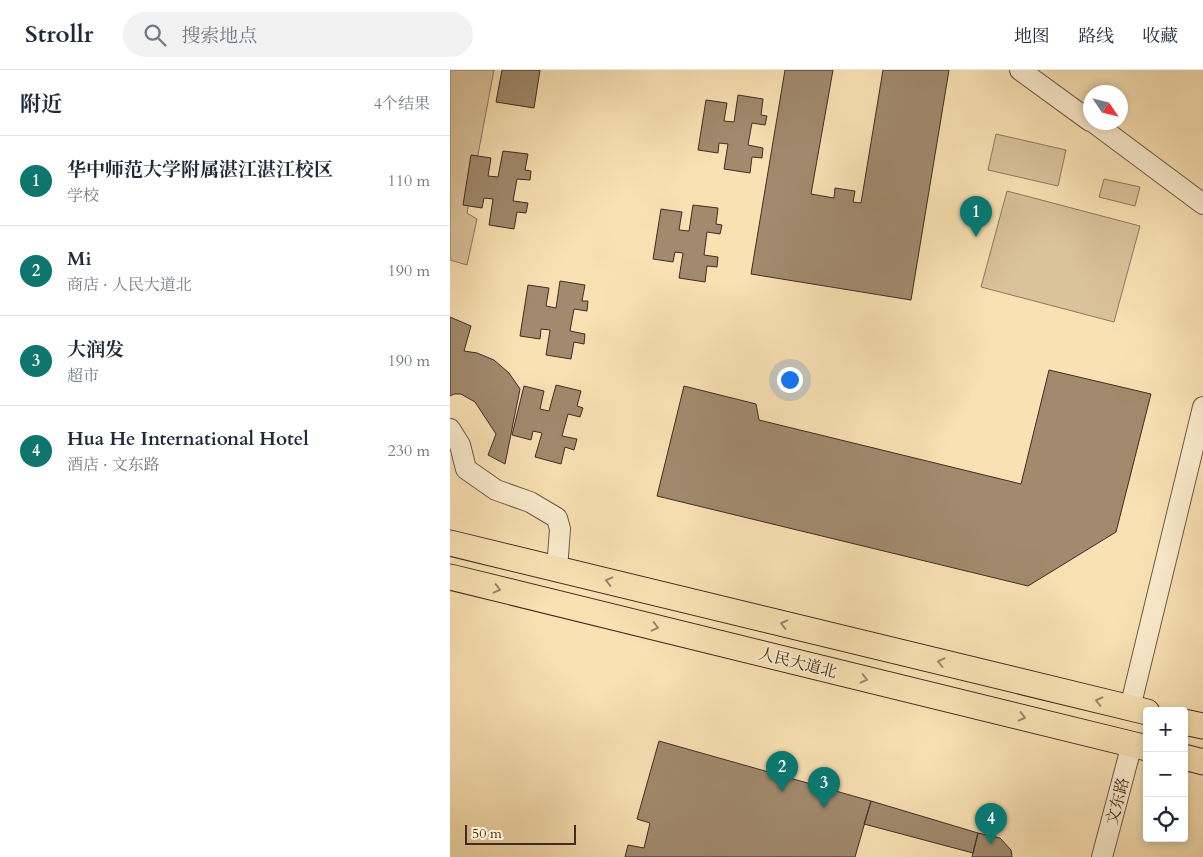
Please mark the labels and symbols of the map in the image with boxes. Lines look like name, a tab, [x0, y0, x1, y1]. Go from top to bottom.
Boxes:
north arrow	[1083, 85, 1128, 130]
pin: 1	[960, 196, 992, 237]
your location	[777, 367, 803, 393]
one-way arrow	[604, 576, 613, 587]
one-way arrow	[493, 583, 502, 594]
one-way arrow	[779, 619, 788, 630]
one-way arrow	[651, 621, 660, 632]
street label: 人民大道北	[756, 643, 839, 683]
one-way arrow	[937, 657, 946, 668]
one-way arrow	[859, 673, 868, 683]
one-way arrow	[1095, 696, 1104, 707]
one-way arrow	[1017, 711, 1026, 722]
pin: 2	[766, 751, 798, 792]
pin: 3	[808, 767, 840, 808]
street label: 文东路	[1101, 775, 1135, 827]
pin: 4	[975, 803, 1007, 844]
scale bar	[465, 822, 576, 845]

